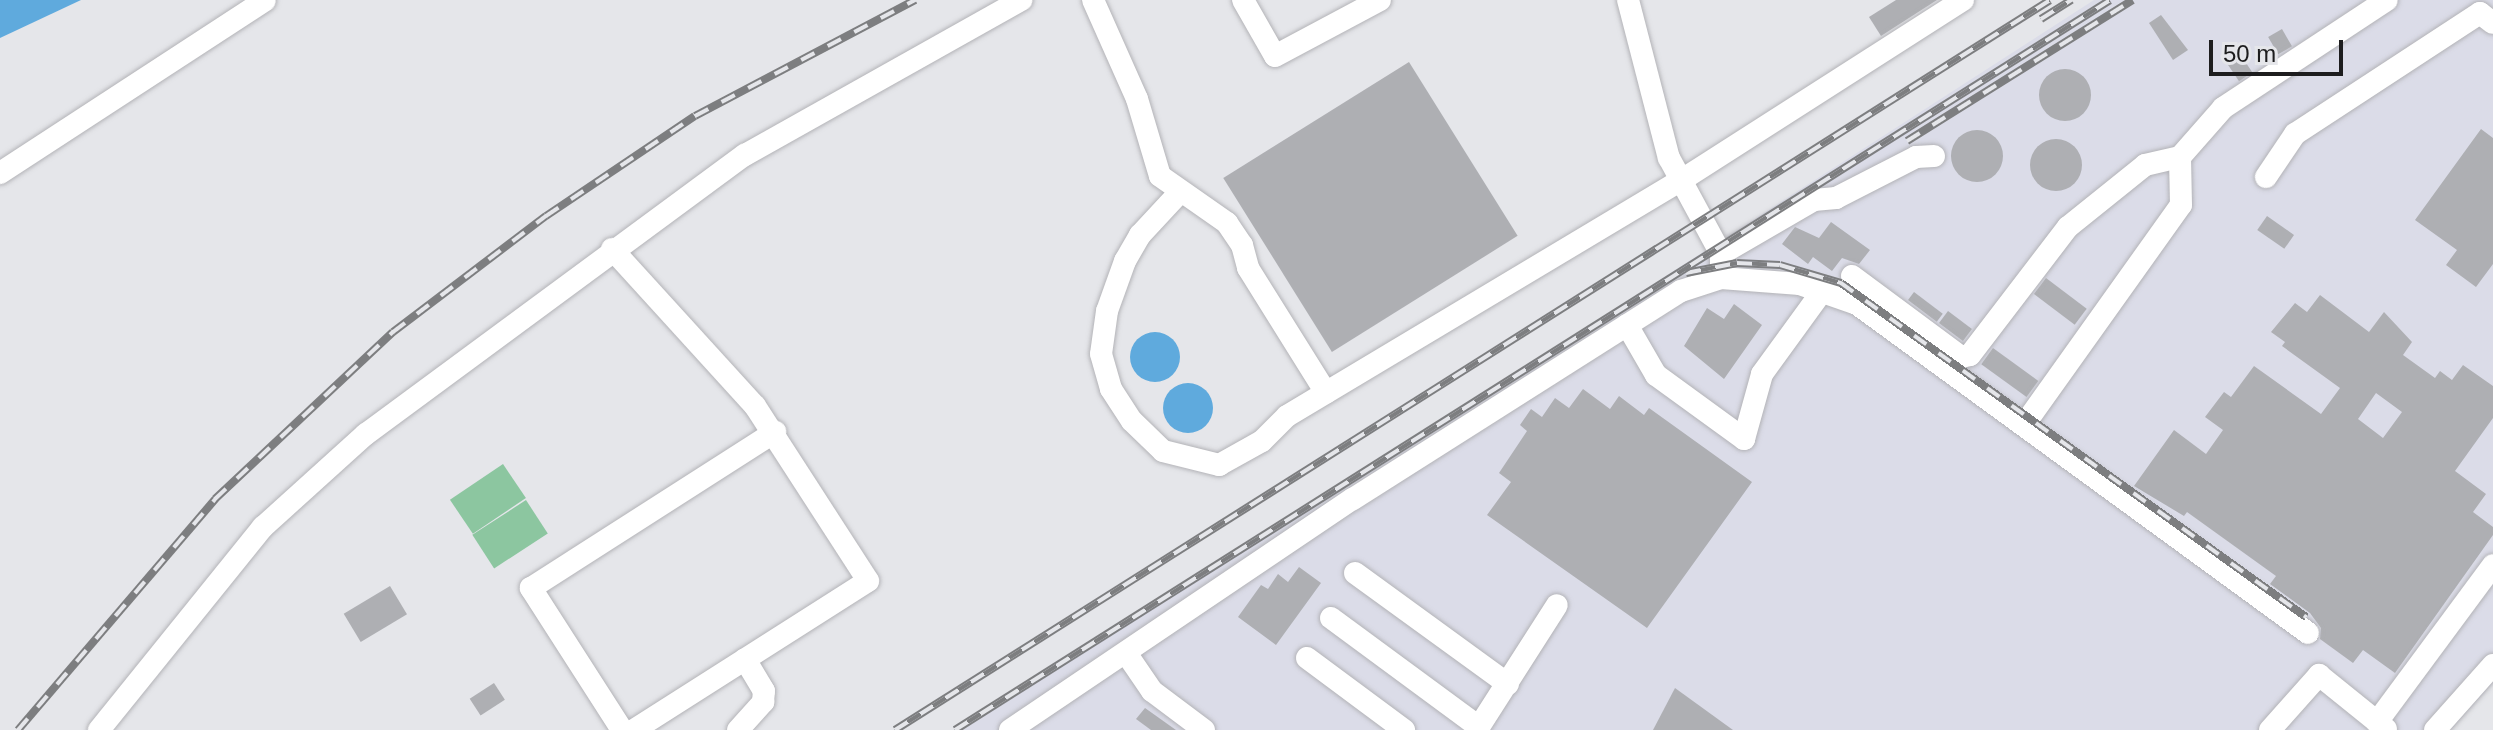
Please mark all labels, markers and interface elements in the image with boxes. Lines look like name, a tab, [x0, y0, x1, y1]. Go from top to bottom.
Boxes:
scale bar	[2213, 24, 2347, 74]
text: 50 m	[2223, 40, 2276, 67]

